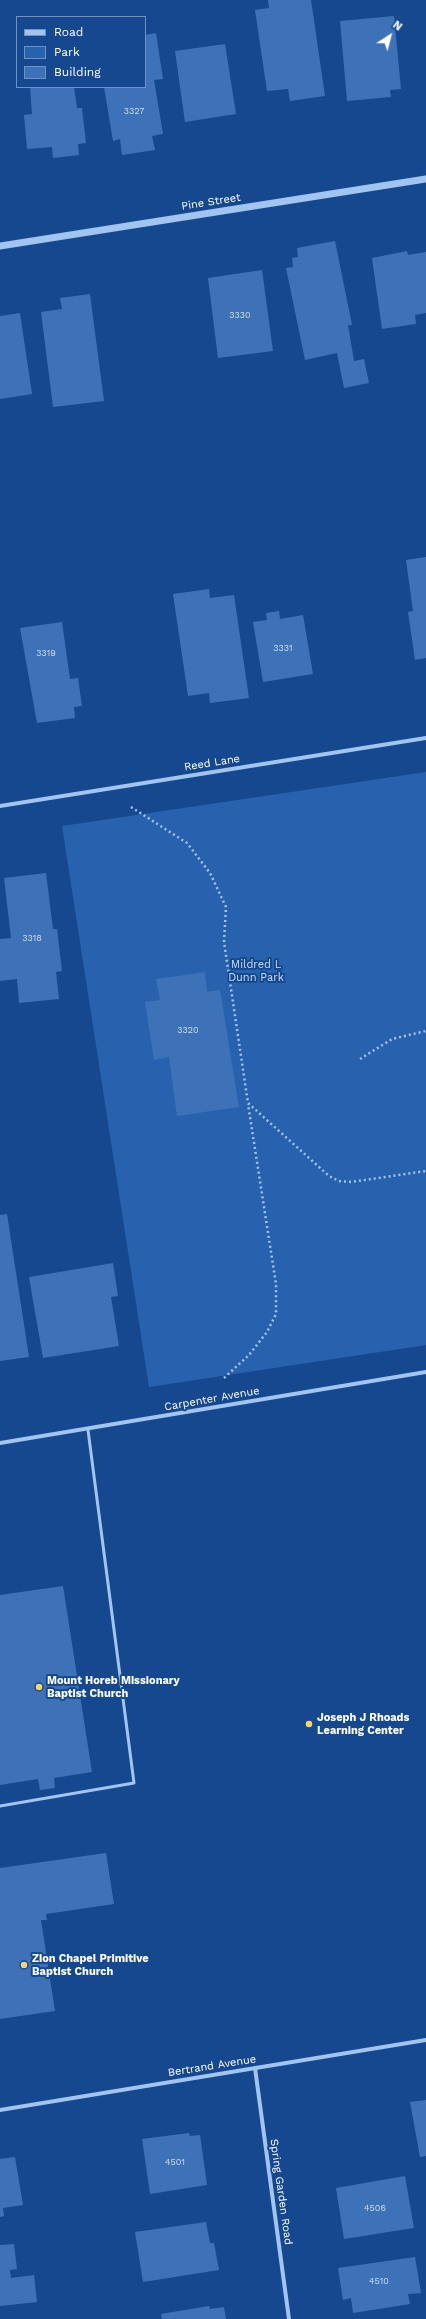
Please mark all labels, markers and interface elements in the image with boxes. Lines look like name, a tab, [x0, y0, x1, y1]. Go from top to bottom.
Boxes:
legend	[16, 16, 146, 88]
north arrow	[370, 16, 410, 56]
text: N	[390, 18, 404, 34]
text: Road	[54, 25, 83, 39]
text: Park	[54, 45, 80, 59]
text: Building	[54, 65, 101, 79]
house number: 3327	[124, 106, 144, 116]
street label: Pine Street	[181, 191, 241, 213]
house number: 3330	[229, 310, 251, 320]
house number: 3331	[273, 643, 293, 653]
house number: 3319	[36, 648, 56, 658]
street label: Reed Lane	[183, 752, 241, 774]
house number: 3318	[22, 933, 42, 943]
park label: Mildred L Dunn Park	[228, 958, 284, 984]
house number: 3320	[177, 1025, 199, 1035]
street label: Carpenter Avenue	[163, 1384, 261, 1414]
place label: Mount Horeb Missionary Baptist Church	[47, 1674, 180, 1700]
marker: Mount Horeb Missionary Baptist Church	[34, 1682, 44, 1692]
place label: Joseph J Rhoads Learning Center	[317, 1711, 409, 1737]
marker: Joseph J Rhoads Learning Center	[304, 1719, 314, 1729]
place label: Zion Chapel Primitive Baptist Church	[32, 1952, 149, 1978]
marker: Zion Chapel Primitive Baptist Church	[19, 1960, 29, 1970]
street label: Bertrand Avenue	[167, 2053, 257, 2079]
street label: Spring Garden Road	[267, 2138, 295, 2246]
house number: 4501	[165, 2157, 185, 2167]
house number: 4506	[364, 2203, 386, 2213]
house number: 4510	[369, 2276, 389, 2286]

